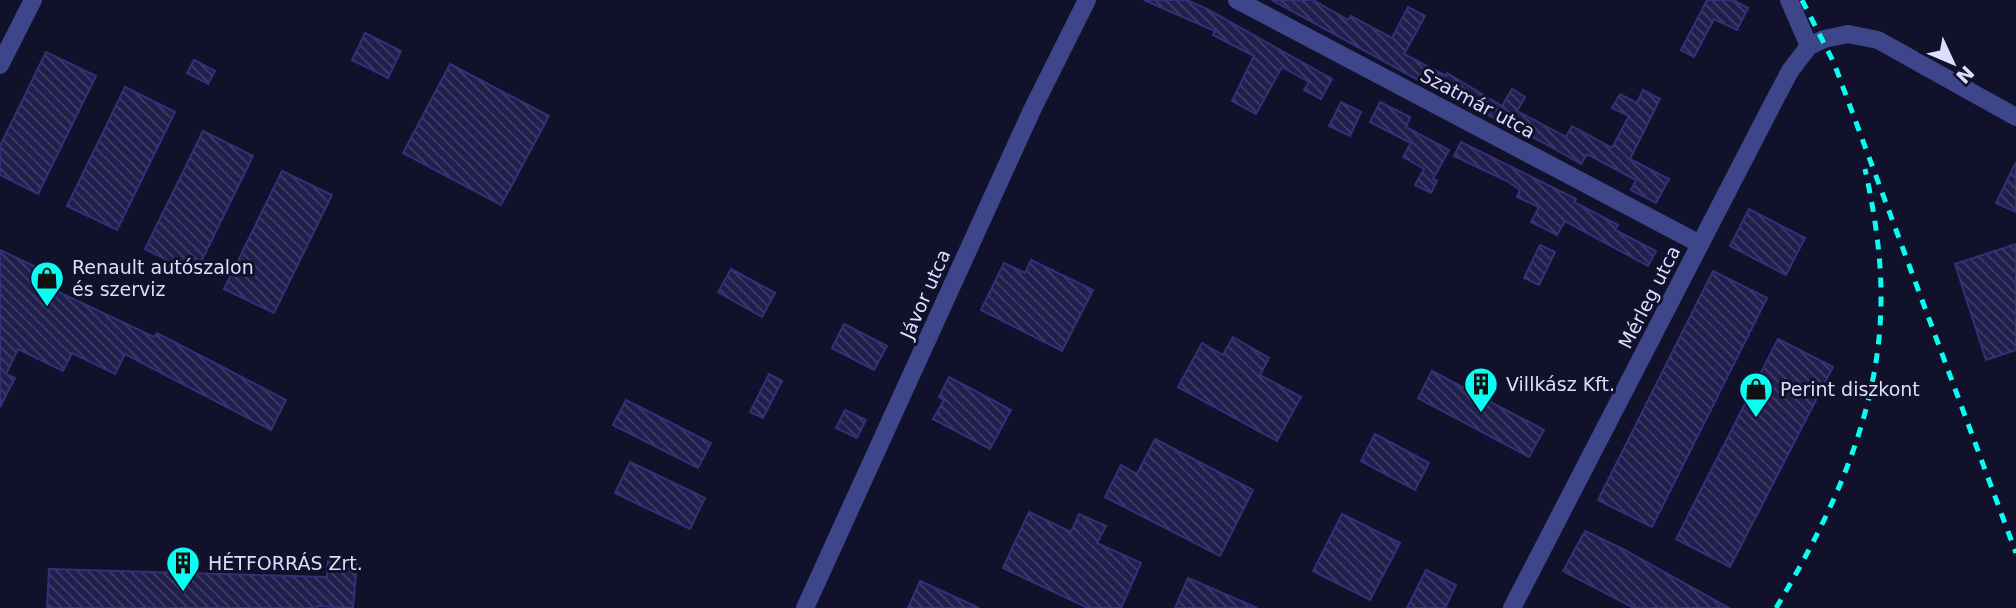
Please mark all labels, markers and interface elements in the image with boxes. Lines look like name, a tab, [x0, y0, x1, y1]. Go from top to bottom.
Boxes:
north arrow	[1918, 28, 1988, 98]
text: N	[1952, 61, 1979, 88]
street label: Szatmár utca	[1417, 64, 1539, 142]
street label: Mérleg utca	[1614, 242, 1684, 352]
street label: Jávor utca	[895, 246, 954, 343]
place label: Renault autószalon és szerviz	[72, 256, 254, 300]
shop icon: Renault autószalon és szerviz	[28, 259, 66, 308]
building icon: Villkász Kft.	[1462, 365, 1500, 414]
shop icon: Perint diszkont	[1737, 370, 1775, 419]
place label: Villkász Kft.	[1506, 373, 1615, 395]
place label: Perint diszkont	[1780, 378, 1920, 400]
building icon: HÉTFORRÁS Zrt.	[164, 544, 202, 593]
place label: HÉTFORRÁS Zrt.	[208, 552, 363, 574]

